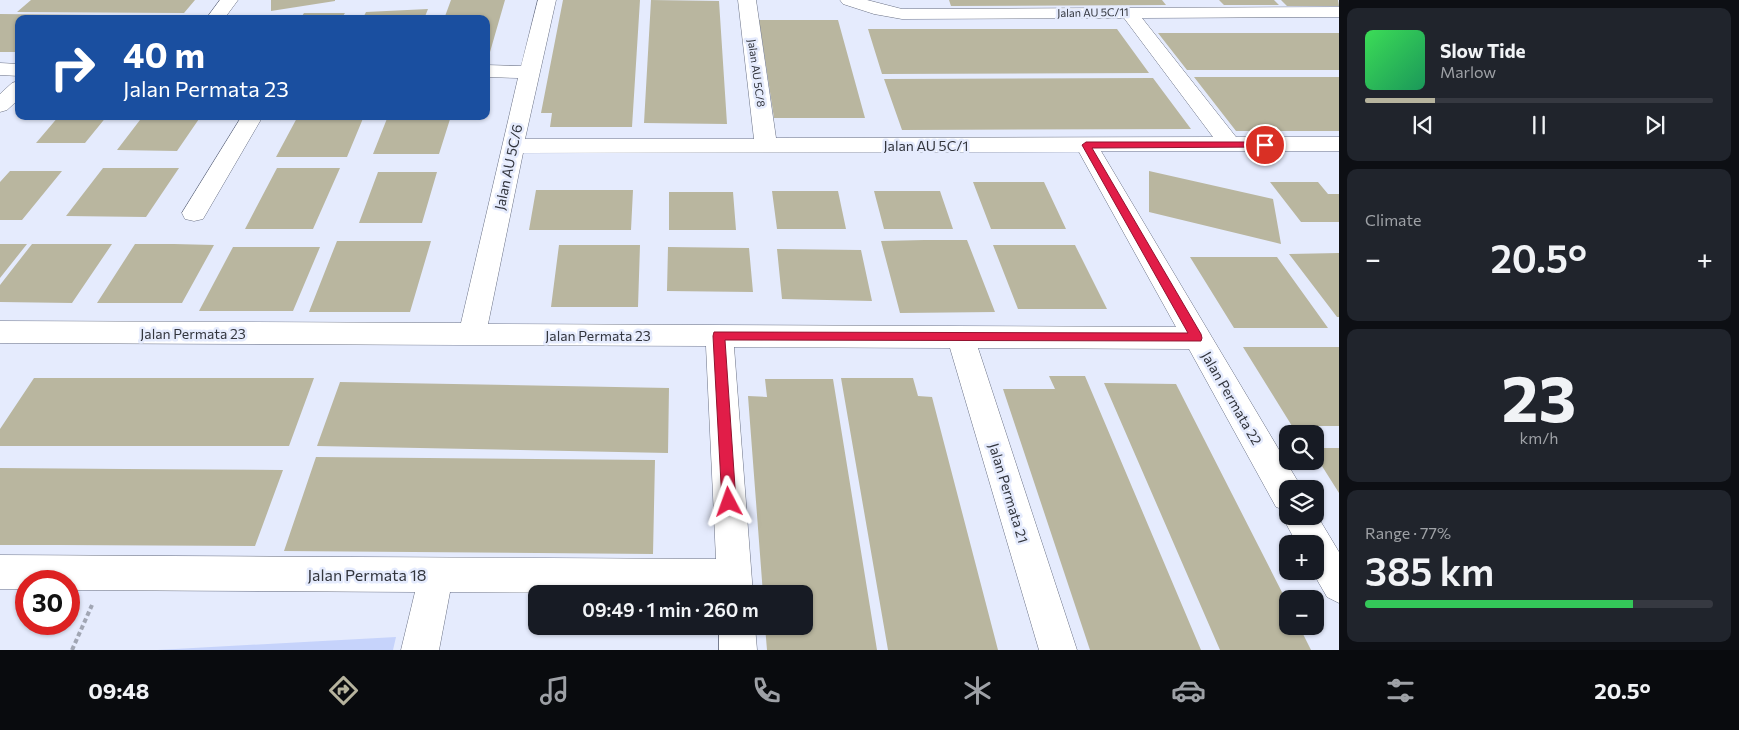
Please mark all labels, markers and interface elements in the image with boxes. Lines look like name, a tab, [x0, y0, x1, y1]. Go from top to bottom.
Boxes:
street label: Jalan AU 5C/11	[1057, 5, 1129, 20]
text: 40 m	[123, 32, 205, 75]
icon: right	[40, 35, 105, 100]
street label: Jalan AU 5C/8	[745, 38, 768, 108]
text: Slow Tide	[1440, 39, 1526, 62]
text: Marlow	[1440, 62, 1496, 81]
text: Jalan Permata 23	[123, 75, 289, 102]
icon: previous	[1409, 111, 1437, 139]
icon: pause	[1525, 111, 1553, 139]
icon: next	[1641, 111, 1669, 139]
street label: Jalan AU 5C/6	[491, 123, 525, 211]
pin	[1244, 124, 1286, 166]
icon: arrive	[1251, 131, 1279, 159]
street label: Jalan AU 5C/1	[884, 137, 968, 154]
text: Climate	[1365, 210, 1421, 229]
text: 20.5°	[1491, 234, 1587, 281]
text: −	[1365, 241, 1381, 275]
text: +	[1697, 241, 1713, 275]
street label: Jalan Permata 23	[140, 325, 246, 342]
street label: Jalan Permata 23	[545, 327, 651, 344]
street label: Jalan Permata 22	[1198, 348, 1266, 448]
text: 23	[1502, 356, 1576, 435]
map controls	[1279, 425, 1324, 635]
button: search	[1279, 425, 1324, 470]
text: km/h	[1520, 428, 1558, 447]
street label: Jalan Permata 21	[986, 441, 1032, 545]
position arrow	[702, 475, 754, 527]
button: layers	[1279, 480, 1324, 525]
text: Range · 77%	[1365, 523, 1451, 542]
button: +	[1279, 535, 1324, 580]
text: 385 km	[1365, 547, 1494, 594]
street label: Jalan Permata 18	[307, 565, 427, 584]
speed limit sign: 30	[15, 570, 80, 635]
button: −	[1279, 590, 1324, 635]
text: 09:49 · 1 min · 260 m	[582, 598, 759, 621]
icon: directions	[326, 673, 361, 708]
icon: music	[537, 673, 572, 708]
icon: phone	[749, 673, 784, 708]
icon: climate	[960, 673, 995, 708]
icon: car	[1171, 673, 1206, 708]
icon: filters	[1383, 673, 1418, 708]
text: 09:48	[88, 677, 149, 704]
text: 20.5°	[1594, 677, 1651, 704]

